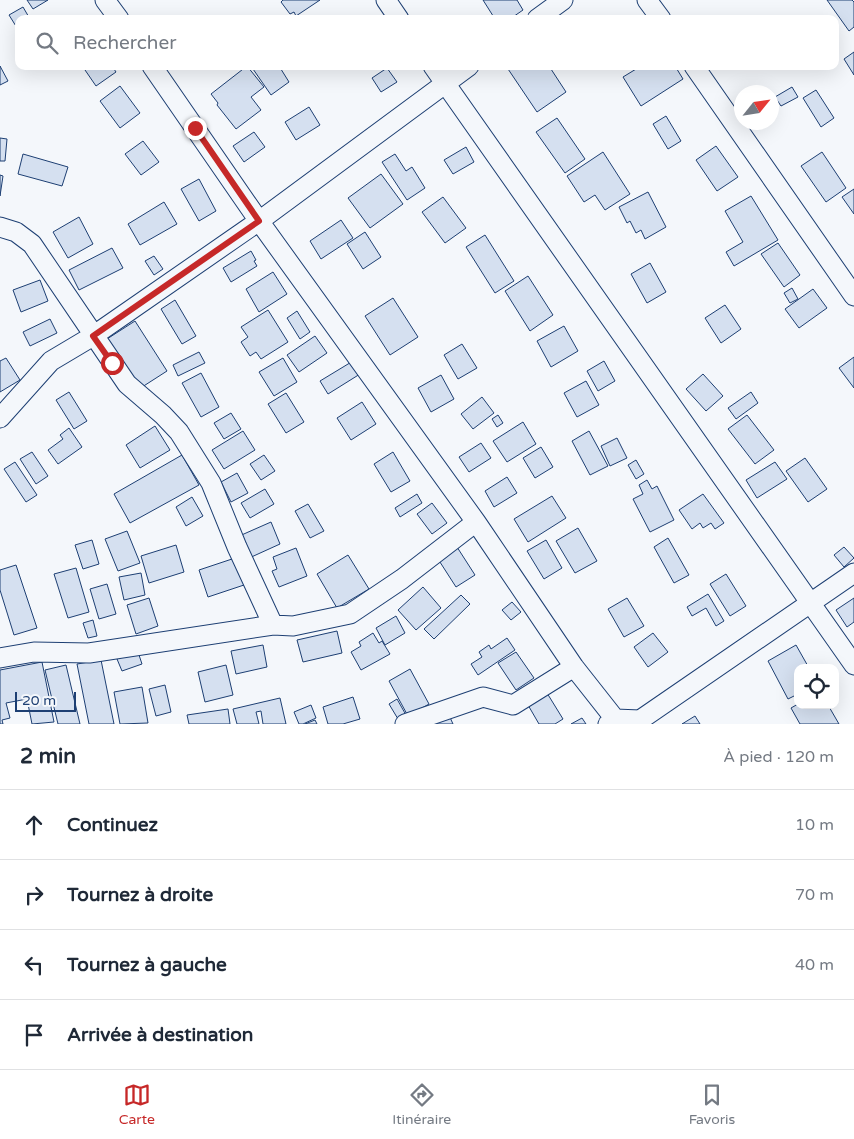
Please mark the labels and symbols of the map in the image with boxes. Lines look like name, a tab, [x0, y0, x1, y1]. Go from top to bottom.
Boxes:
north arrow	[734, 85, 779, 130]
route end	[184, 117, 207, 140]
route start	[101, 352, 124, 375]
scale bar	[15, 689, 76, 712]

